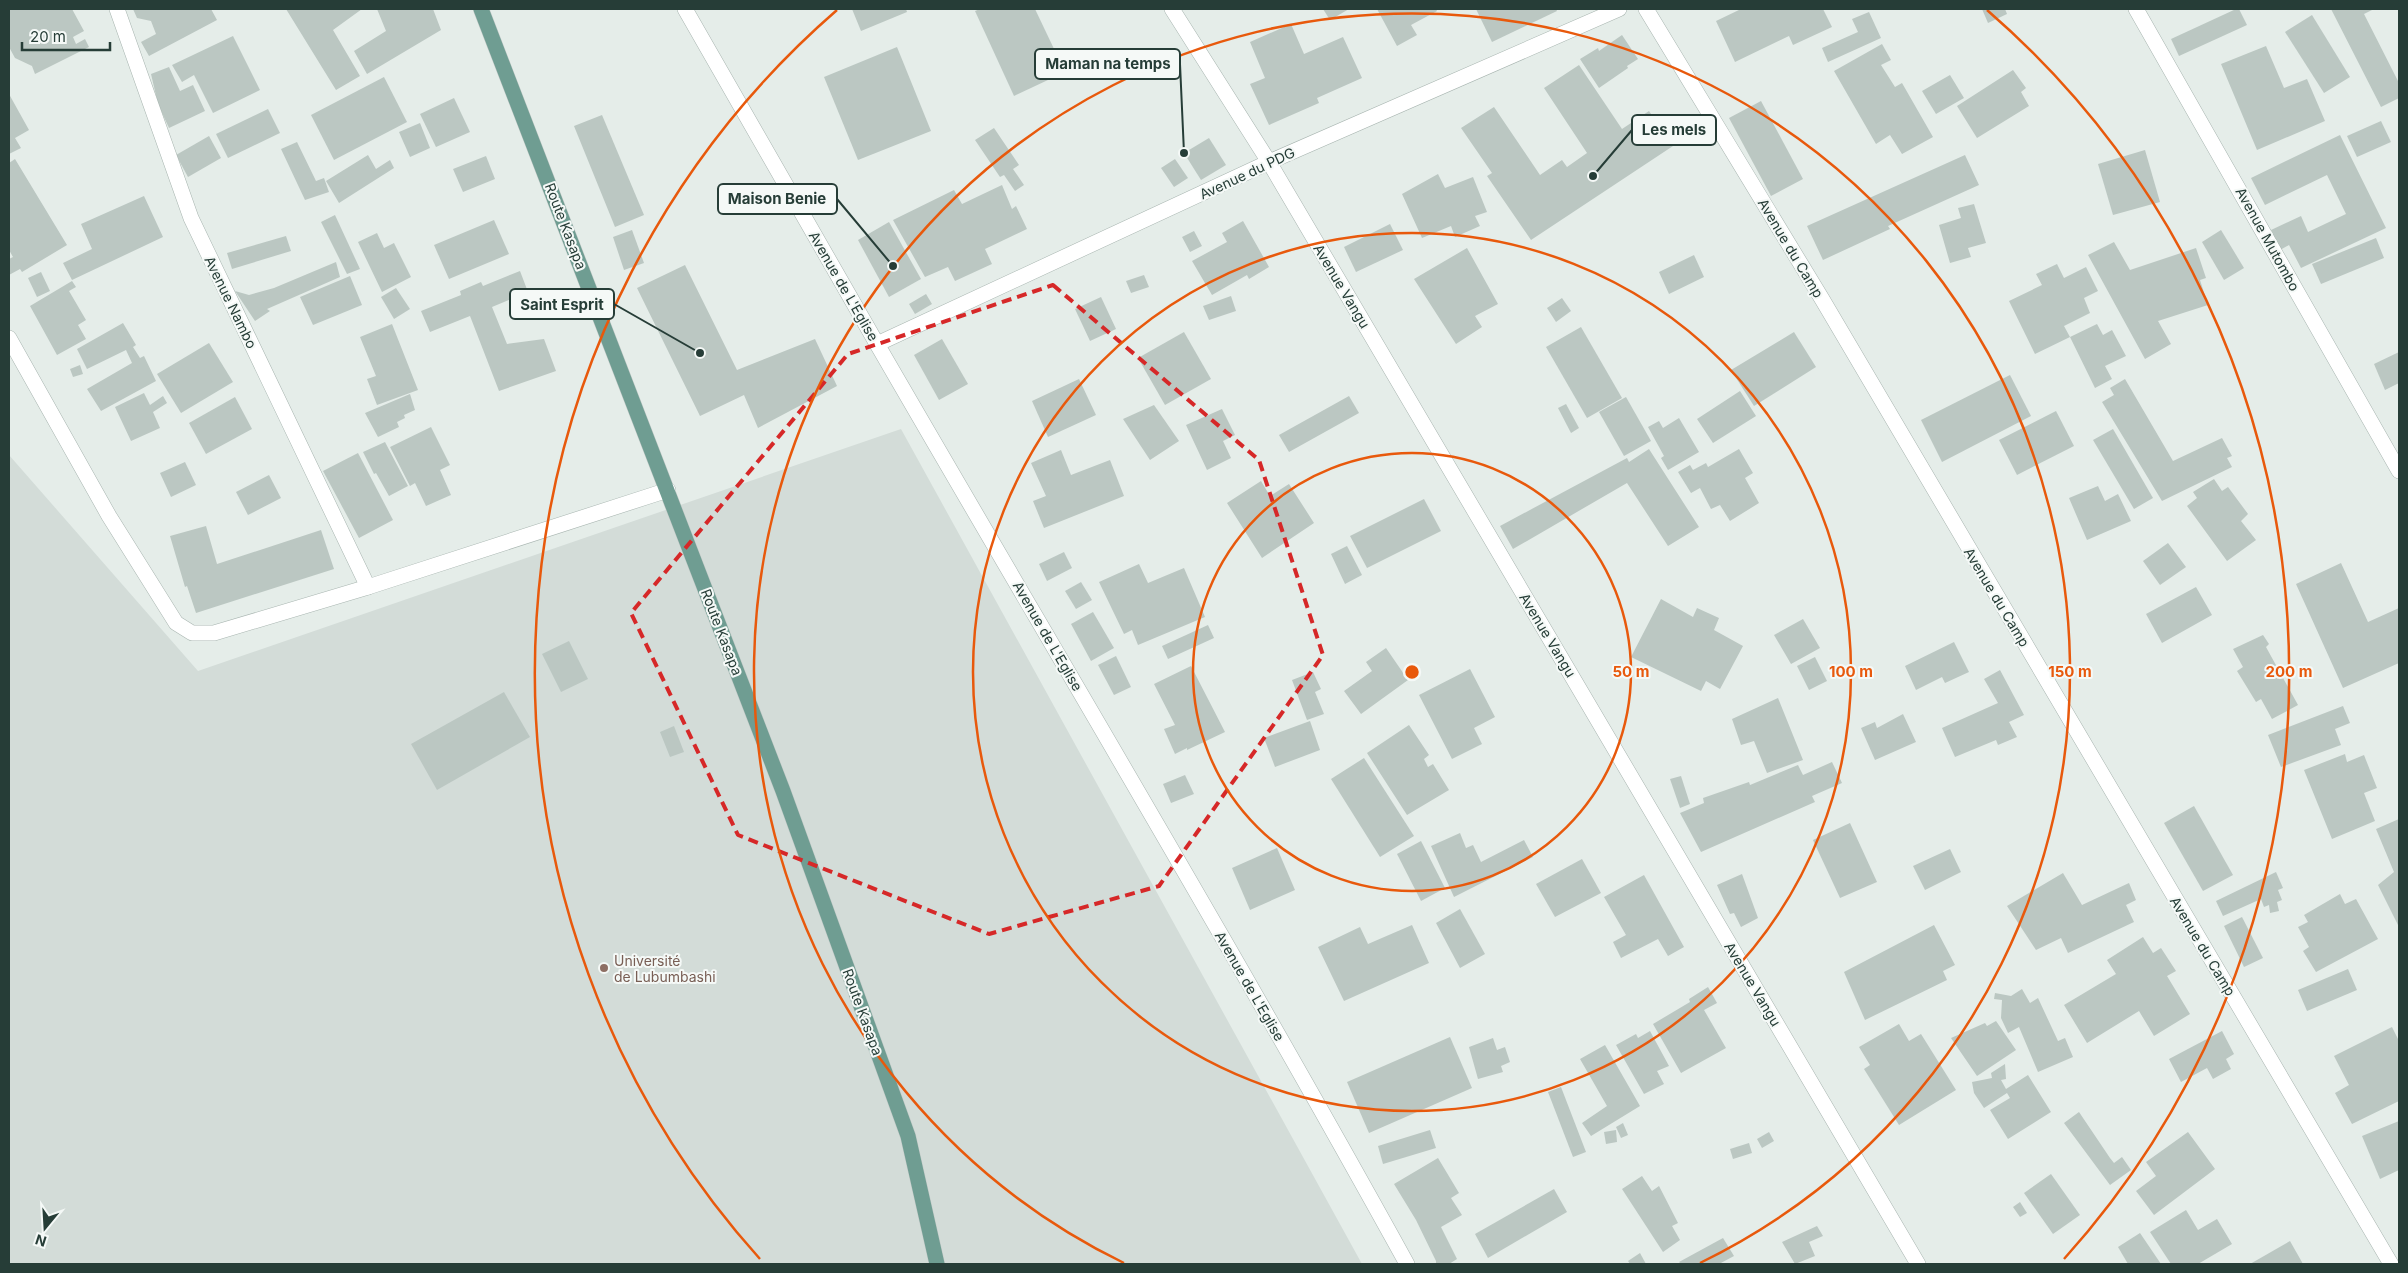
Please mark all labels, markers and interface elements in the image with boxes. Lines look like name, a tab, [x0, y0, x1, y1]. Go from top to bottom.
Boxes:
scale bar	[22, 20, 110, 52]
text: 20 m	[30, 27, 66, 46]
callout: Maman na temps	[1035, 49, 1180, 79]
text: Maman na temps	[1045, 54, 1171, 73]
callout: Les mels	[1632, 115, 1716, 145]
text: Les mels	[1642, 120, 1706, 139]
street label: Avenue du PDG	[1197, 143, 1297, 203]
street label: Route Kasapa	[542, 180, 590, 272]
callout: Maison Benie	[718, 184, 837, 214]
street label: Avenue Mutombo	[2232, 184, 2304, 294]
text: Maison Benie	[728, 189, 826, 208]
street label: Avenue du Camp	[1755, 195, 1827, 301]
street label: Avenue de L'Eglise	[806, 228, 882, 344]
street label: Avenue Vangu	[1310, 241, 1374, 331]
street label: Avenue Nambo	[201, 253, 261, 351]
callout: Saint Esprit	[510, 289, 614, 319]
text: Saint Esprit	[520, 295, 604, 314]
street label: Avenue du Camp	[1961, 544, 2033, 650]
street label: Avenue de L'Eglise	[1010, 578, 1086, 694]
street label: Route Kasapa	[698, 586, 746, 678]
street label: Avenue Vangu	[1516, 590, 1580, 680]
text: 50 m	[1613, 662, 1649, 681]
text: 100 m	[1829, 662, 1873, 681]
text: 150 m	[2048, 662, 2092, 681]
text: 200 m	[2266, 662, 2312, 681]
centre of rings	[1403, 663, 1421, 681]
street label: Avenue du Camp	[2167, 893, 2239, 999]
street label: Avenue de L'Eglise	[1212, 928, 1288, 1044]
street label: Avenue Vangu	[1721, 939, 1785, 1029]
place label: Université de Lubumbashi	[614, 952, 716, 985]
marker: Université de Lubumbashi	[598, 962, 610, 974]
street label: Route Kasapa	[839, 966, 887, 1058]
north arrow	[20, 1203, 70, 1253]
text: N	[33, 1231, 49, 1251]

